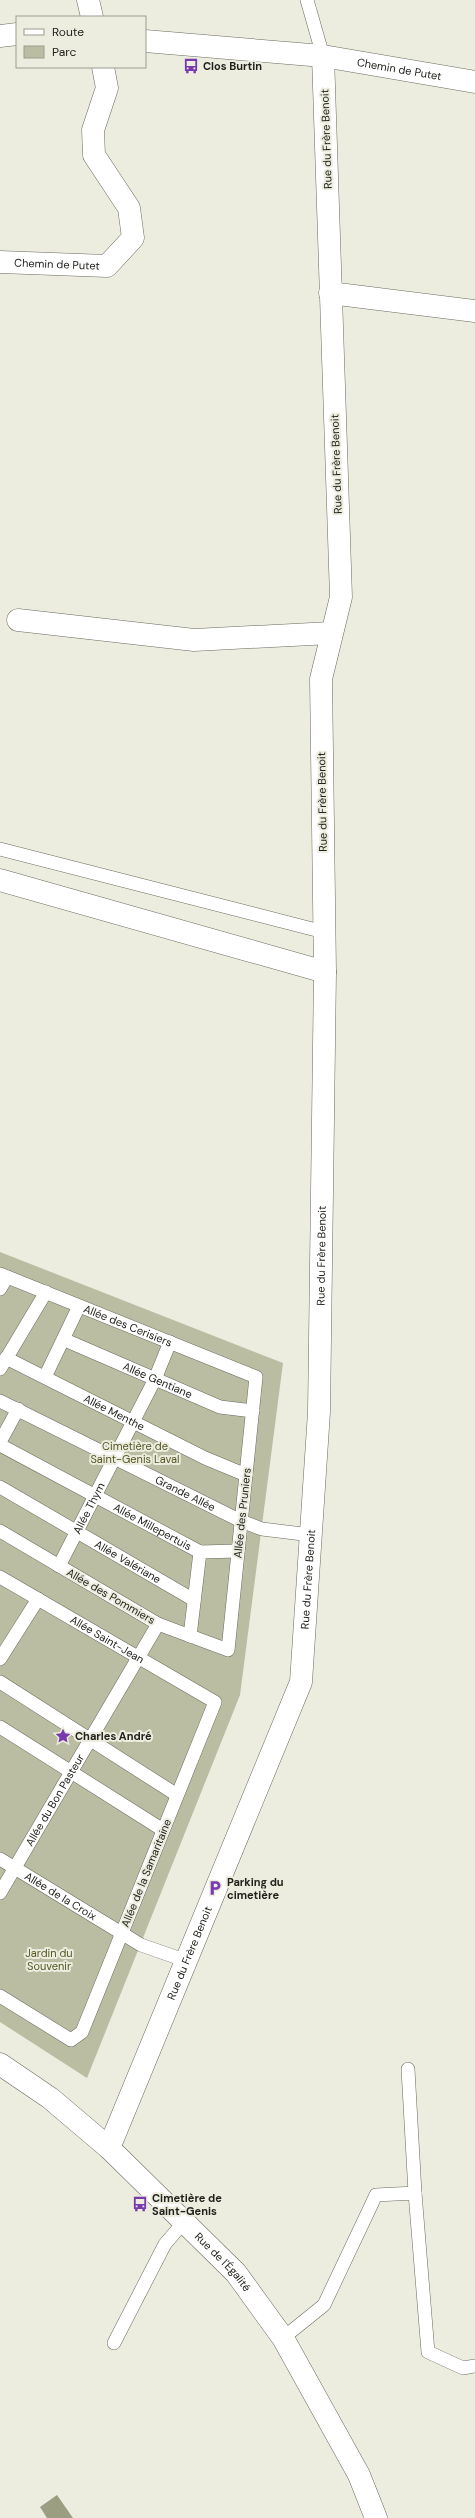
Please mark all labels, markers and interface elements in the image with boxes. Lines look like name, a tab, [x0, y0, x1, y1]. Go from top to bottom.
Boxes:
legend	[16, 16, 146, 68]
text: Route	[52, 24, 84, 40]
text: Parc	[52, 44, 76, 60]
street label: Chemin de Putet	[356, 55, 443, 83]
bus stop icon: Clos Burtin	[182, 57, 200, 75]
place label: Clos Burtin	[203, 59, 262, 73]
street label: Rue du Frère Benoit	[317, 89, 335, 189]
street label: Chemin de Putet	[14, 256, 100, 273]
street label: Rue du Frère Benoit	[327, 414, 345, 514]
street label: Rue du Frère Benoit	[314, 752, 330, 852]
street label: Rue du Frère Benoit	[313, 1206, 329, 1306]
street label: Allée des Cerisiers	[82, 1301, 174, 1350]
street label: Allée Gentiane	[121, 1359, 194, 1401]
street label: Allée Menthe	[81, 1391, 147, 1433]
park label: Cimetière de Saint-Genis Laval	[90, 1439, 180, 1466]
street label: Allée des Pruniers	[230, 1467, 254, 1559]
street label: Grande Allée	[153, 1472, 218, 1514]
street label: Allée Thym	[70, 1480, 108, 1536]
street label: Allée Millepertuis	[111, 1500, 194, 1553]
street label: Rue du Frère Benoit	[298, 1529, 318, 1630]
street label: Allée Valériane	[92, 1537, 164, 1586]
street label: Allée des Pommiers	[64, 1565, 158, 1627]
street label: Allée Saint-Jean	[68, 1612, 147, 1666]
place icon: Charles André	[54, 1727, 72, 1745]
place label: Charles André	[75, 1729, 152, 1743]
street label: Allée du Bon Pasteur	[22, 1751, 87, 1848]
street label: Allée de la Samaritaine	[118, 1817, 174, 1929]
street label: Allée de la Croix	[22, 1869, 100, 1923]
place label: Parking du cimetière	[227, 1875, 284, 1902]
parking icon: Parking du cimetière	[206, 1879, 224, 1897]
street label: Rue du Frère Benoit	[164, 1904, 215, 2002]
park label: Jardin du Souvenir	[25, 1946, 73, 1973]
place label: Cimetière de Saint-Genis	[152, 2191, 222, 2218]
bus stop icon: Cimetière de Saint-Genis	[131, 2195, 149, 2213]
street label: Rue de l'Égalité	[192, 2229, 254, 2294]

